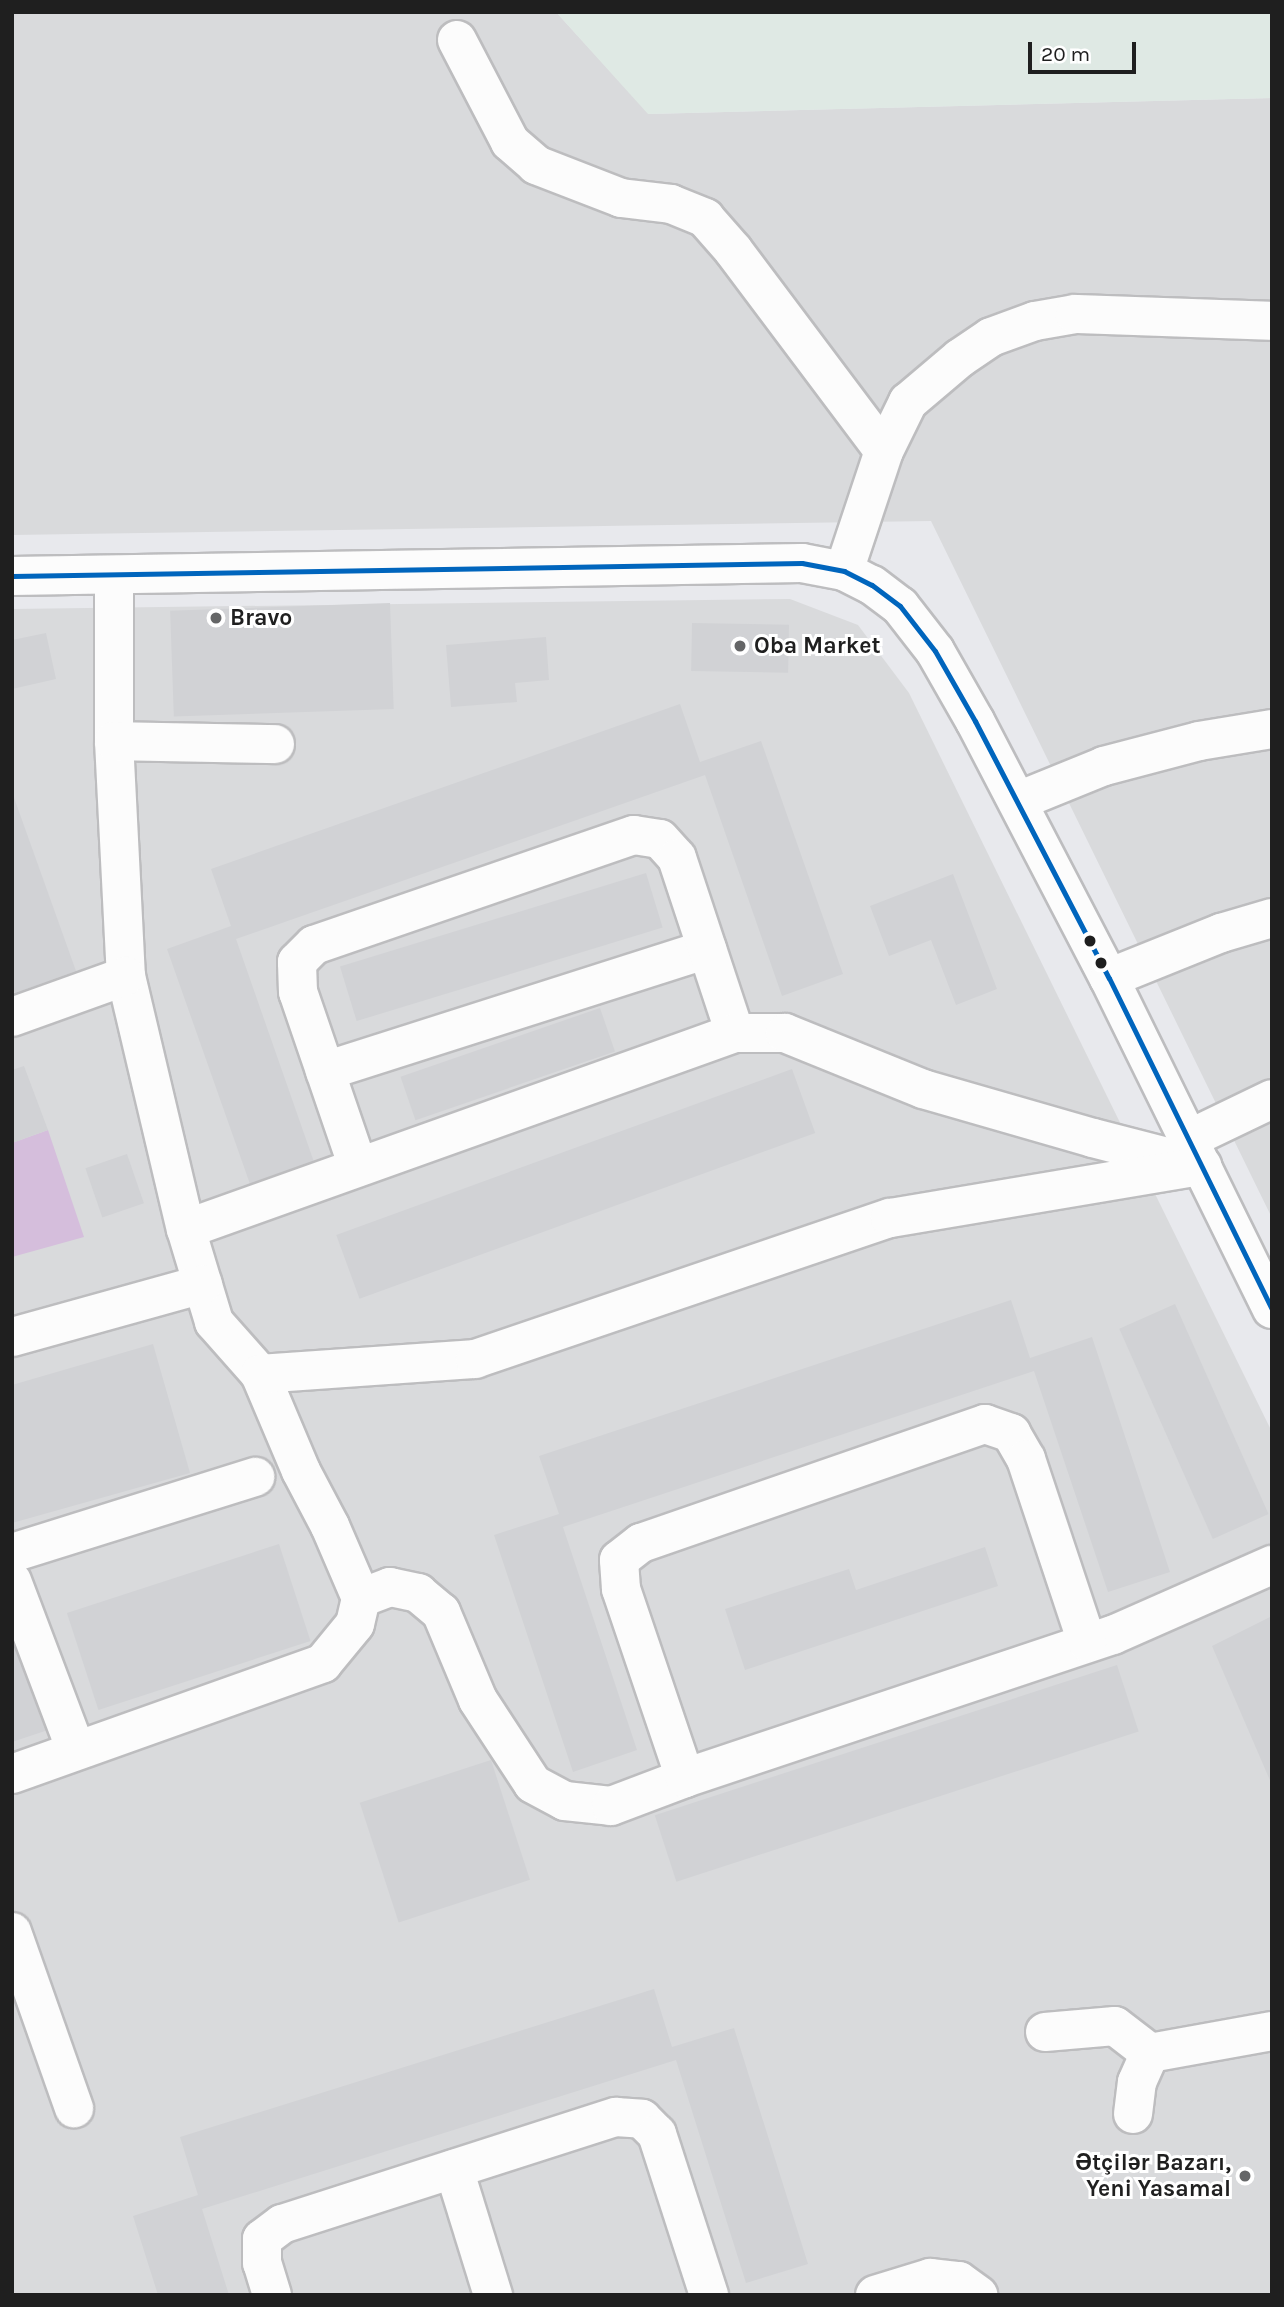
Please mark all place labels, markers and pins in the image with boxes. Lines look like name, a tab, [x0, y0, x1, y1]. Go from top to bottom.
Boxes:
place label: Bravo	[230, 604, 292, 632]
marker: Bravo	[208, 610, 224, 626]
place label: Oba Market	[754, 632, 881, 660]
marker: Oba Market	[732, 638, 748, 654]
unlabelled marker	[1083, 934, 1097, 948]
unlabelled marker	[1094, 956, 1108, 970]
place label: Ətçilər Bazarı, Yeni Yasamal	[1075, 2149, 1231, 2203]
marker: Ətçilər Bazarı, Yeni Yasamal	[1237, 2168, 1253, 2184]

